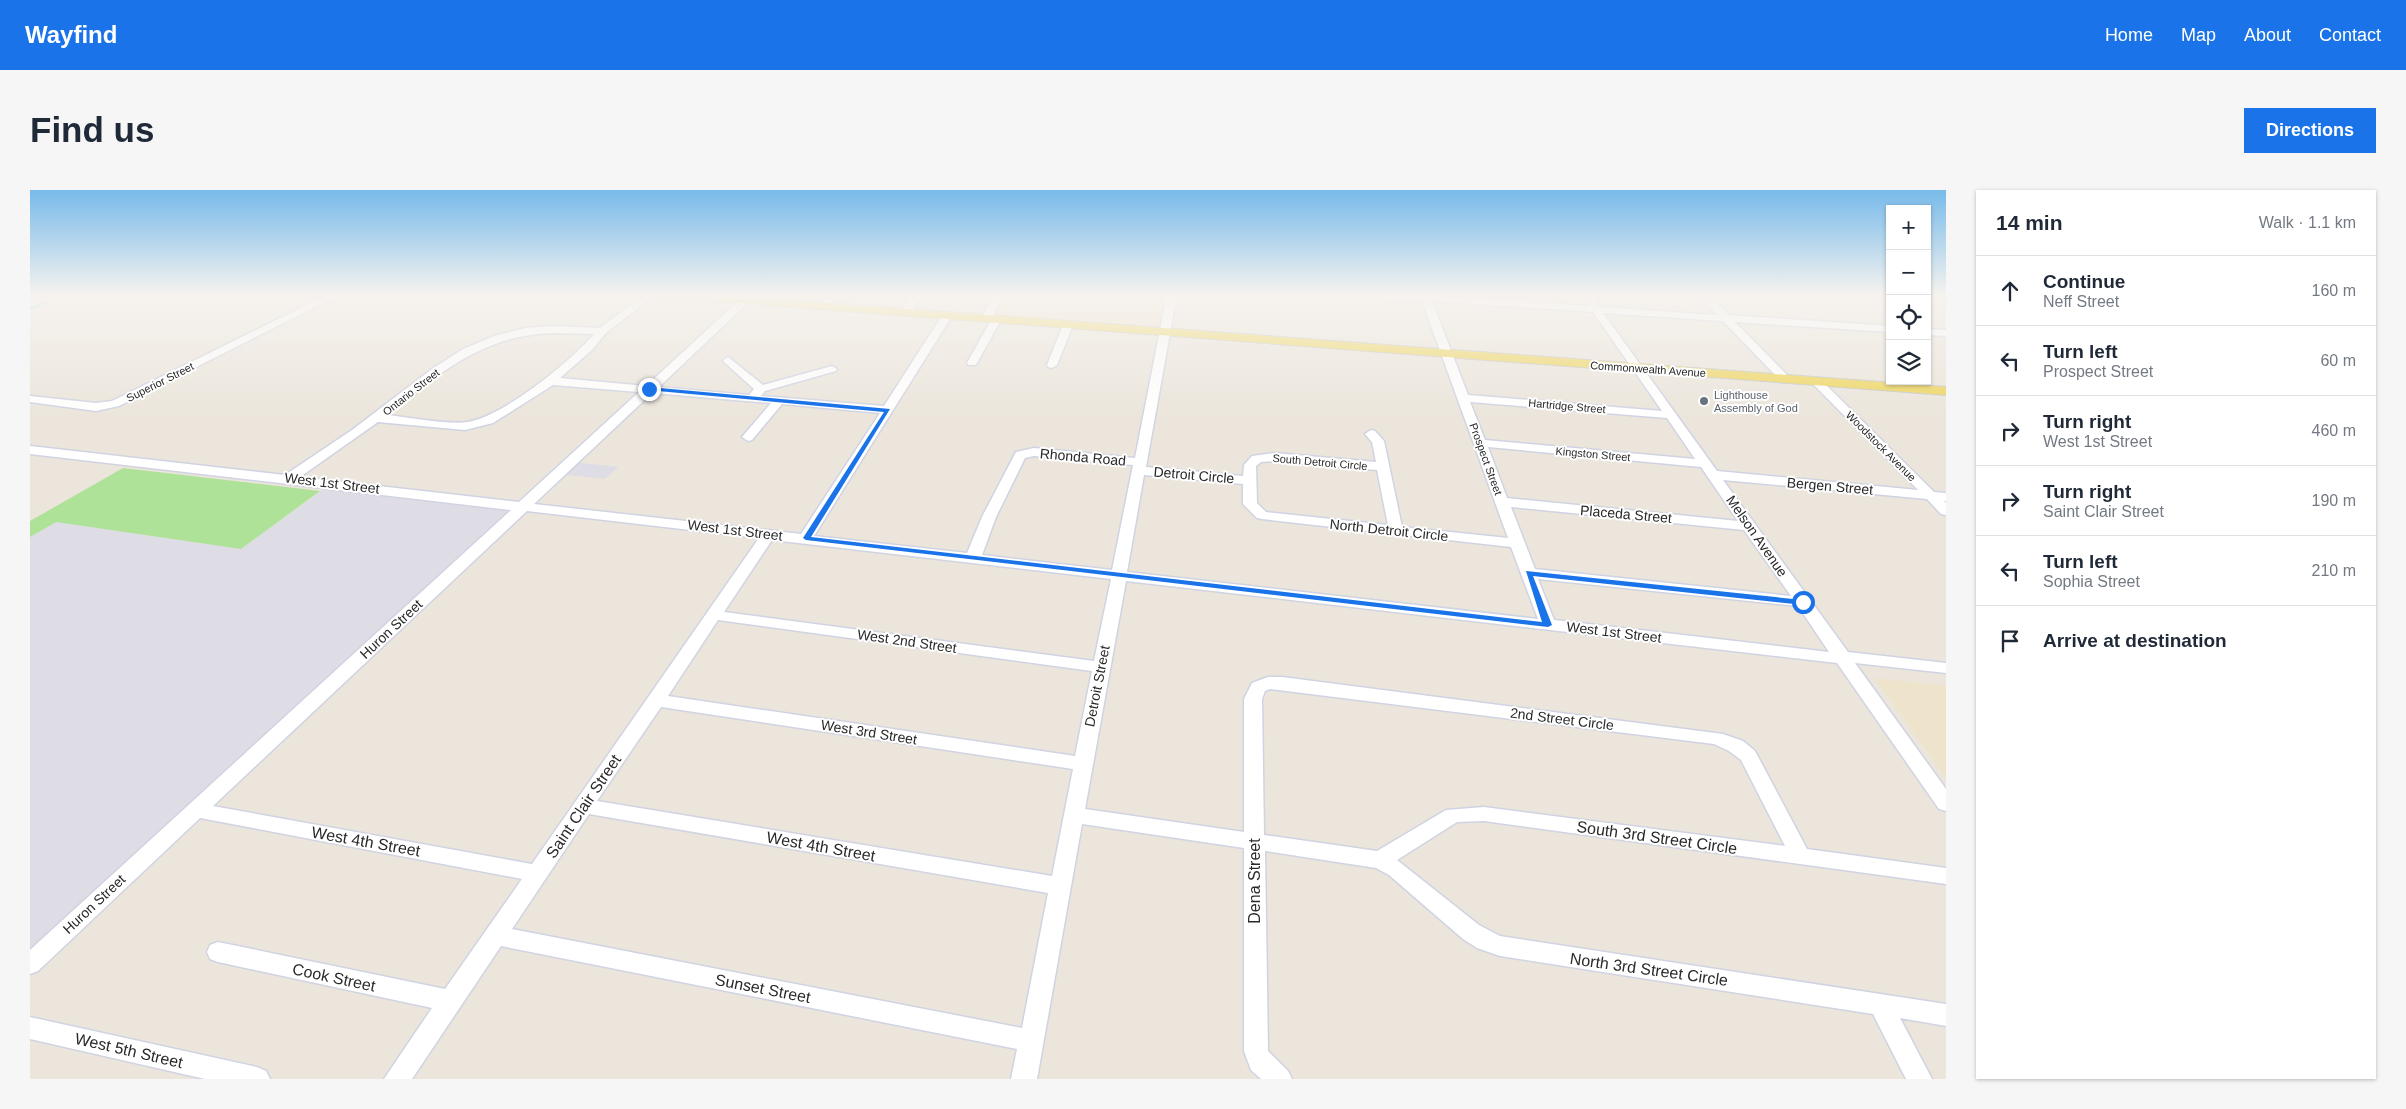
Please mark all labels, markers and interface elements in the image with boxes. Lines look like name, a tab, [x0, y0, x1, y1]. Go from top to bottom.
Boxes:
text: Wayfind	[25, 21, 117, 48]
text: Home	[2105, 25, 2153, 45]
text: Map	[2181, 25, 2216, 45]
text: About	[2244, 25, 2291, 45]
text: Contact	[2319, 25, 2381, 45]
button: Directions	[2244, 108, 2376, 153]
text: Find us	[30, 110, 154, 149]
map controls	[1886, 205, 1931, 385]
button: +	[1886, 205, 1931, 250]
text: 14 min	[1996, 211, 2063, 234]
text: Walk · 1.1 km	[2259, 214, 2356, 231]
button: −	[1886, 250, 1931, 295]
text: Continue	[2043, 271, 2125, 292]
icon: ahead	[1996, 277, 2024, 305]
text: 160 m	[2312, 282, 2356, 299]
text: Neff Street	[2043, 293, 2119, 310]
button: locate	[1886, 295, 1931, 340]
button: layers	[1886, 340, 1931, 385]
text: Turn left	[2043, 341, 2118, 362]
icon: left	[1996, 347, 2024, 375]
text: 60 m	[2320, 352, 2356, 369]
street label: Commonwealth Avenue	[1590, 359, 1706, 379]
street label: Superior Street	[124, 360, 196, 404]
text: Prospect Street	[2043, 363, 2153, 380]
street label: Ontario Street	[380, 366, 442, 418]
route end	[638, 378, 661, 401]
place label: Lighthouse Assembly of God	[1714, 389, 1798, 414]
marker: Lighthouse Assembly of God	[1698, 395, 1710, 407]
street label: Hartridge Street	[1528, 397, 1606, 415]
street label: Woodstock Avenue	[1844, 409, 1918, 483]
text: Turn right	[2043, 411, 2131, 432]
icon: right	[1996, 417, 2024, 445]
street label: Prospect Street	[1467, 421, 1505, 497]
text: 460 m	[2312, 422, 2356, 439]
text: West 1st Street	[2043, 433, 2152, 450]
street label: Rhonda Road	[1039, 445, 1127, 469]
street label: Kingston Street	[1555, 445, 1631, 463]
street label: South Detroit Circle	[1272, 452, 1368, 472]
street label: Detroit Circle	[1153, 464, 1235, 487]
street label: West 1st Street	[284, 469, 380, 497]
street label: Bergen Street	[1786, 474, 1874, 498]
text: Turn right	[2043, 481, 2131, 502]
icon: right	[1996, 487, 2024, 515]
street label: Melson Avenue	[1723, 492, 1791, 580]
text: 190 m	[2312, 492, 2356, 509]
street label: Placeda Street	[1580, 502, 1673, 526]
text: Saint Clair Street	[2043, 503, 2164, 520]
street label: West 1st Street	[687, 516, 783, 544]
street label: North Detroit Circle	[1329, 516, 1449, 544]
text: Turn left	[2043, 551, 2118, 572]
icon: left	[1996, 557, 2024, 585]
text: 210 m	[2312, 562, 2356, 579]
text: Sophia Street	[2043, 573, 2140, 590]
route start	[1792, 591, 1815, 614]
street label: Huron Street	[357, 596, 426, 662]
street label: West 1st Street	[1566, 618, 1662, 646]
street label: West 2nd Street	[856, 626, 958, 656]
icon: arrive	[1996, 627, 2024, 655]
text: Arrive at destination	[2043, 630, 2227, 651]
street label: Detroit Street	[1081, 644, 1113, 728]
street label: 2nd Street Circle	[1509, 705, 1615, 733]
street label: West 3rd Street	[820, 717, 918, 748]
street label: Saint Clair Street	[543, 751, 625, 861]
street label: South 3rd Street Circle	[1576, 818, 1738, 857]
street label: West 4th Street	[310, 824, 422, 860]
street label: West 4th Street	[765, 829, 877, 865]
street label: Dena Street	[1246, 838, 1263, 924]
street label: Huron Street	[60, 871, 129, 937]
street label: North 3rd Street Circle	[1569, 950, 1729, 989]
street label: Cook Street	[291, 960, 378, 995]
street label: Sunset Street	[714, 971, 813, 1006]
street label: West 5th Street	[73, 1030, 185, 1071]

